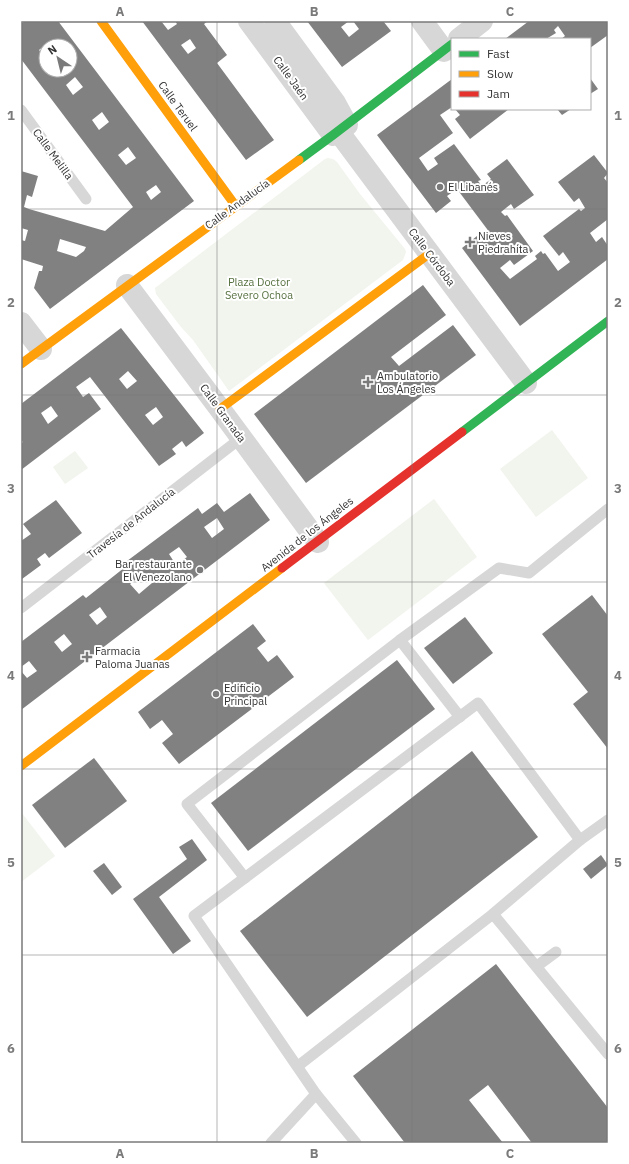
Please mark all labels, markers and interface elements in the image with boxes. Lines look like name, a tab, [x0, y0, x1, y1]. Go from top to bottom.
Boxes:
text: A	[116, 3, 125, 20]
text: B	[310, 3, 319, 20]
text: C	[506, 3, 515, 20]
north arrow	[38, 38, 78, 78]
legend	[451, 38, 591, 110]
text: N	[45, 42, 60, 58]
text: Fast	[487, 46, 510, 61]
street label: Calle Jaén	[270, 53, 312, 103]
text: Slow	[487, 66, 513, 81]
street label: Calle Teruel	[155, 78, 201, 134]
text: Jam	[487, 86, 510, 101]
text: 1	[7, 107, 15, 124]
text: 1	[614, 107, 622, 124]
street label: Calle Melilla	[30, 126, 76, 182]
street label: Calle Andalucía	[202, 176, 272, 232]
place label: El Libanés	[448, 180, 498, 194]
marker: El Libanés	[435, 182, 445, 192]
street label: Calle Córdoba	[406, 225, 458, 289]
place label: Nieves Piedrahíta	[478, 229, 529, 256]
marker: Nieves Piedrahíta	[465, 237, 475, 247]
park label: Plaza Doctor Severo Ochoa	[225, 275, 293, 302]
text: 2	[7, 294, 15, 311]
text: 2	[614, 294, 622, 311]
place label: Ambulatorio Los Ángeles	[377, 369, 438, 396]
marker: Ambulatorio Los Ángeles	[362, 376, 374, 388]
street label: Calle Granada	[197, 381, 249, 445]
text: 3	[7, 480, 15, 497]
text: 3	[614, 480, 622, 497]
street label: Travesía de Andalucía	[84, 484, 178, 562]
street label: Avenida de los Ángeles	[258, 494, 356, 574]
place label: Bar restaurante El Venezolano	[115, 557, 192, 584]
marker: Bar restaurante El Venezolano	[195, 565, 205, 575]
place label: Farmacia Paloma Juanas	[95, 644, 170, 671]
marker: Farmacia Paloma Juanas	[82, 652, 92, 662]
text: 4	[7, 667, 15, 684]
text: 4	[614, 667, 622, 684]
place label: Edificio Principal	[224, 681, 267, 708]
marker: Edificio Principal	[211, 689, 221, 699]
text: 5	[7, 854, 15, 871]
text: 5	[614, 854, 622, 871]
text: 6	[7, 1040, 15, 1057]
text: 6	[614, 1040, 622, 1057]
text: A	[116, 1145, 125, 1162]
text: B	[310, 1145, 319, 1162]
text: C	[506, 1145, 515, 1162]

